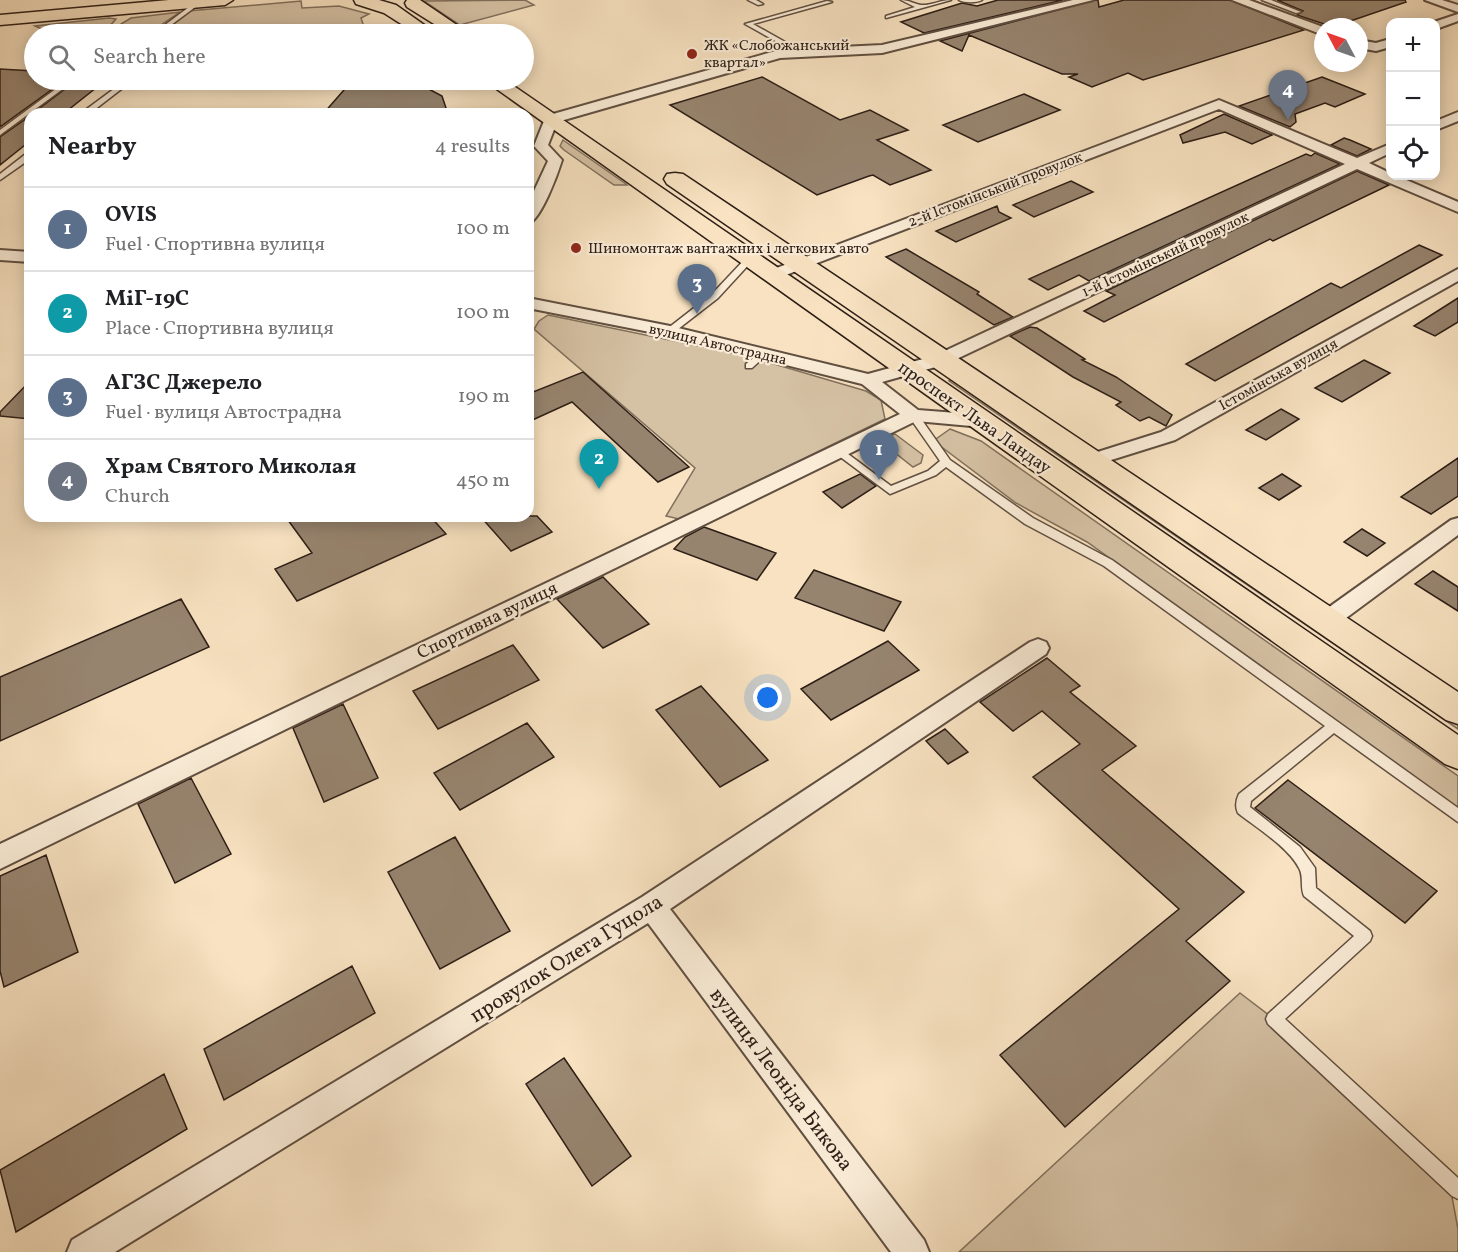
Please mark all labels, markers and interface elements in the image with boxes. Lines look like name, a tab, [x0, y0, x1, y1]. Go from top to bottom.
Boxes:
north arrow	[1314, 18, 1368, 72]
map controls	[1386, 18, 1440, 180]
button: +	[1386, 18, 1440, 72]
search box	[24, 24, 534, 90]
place label: ЖК «Слобожанський квартал»	[704, 36, 849, 74]
icon: search	[45, 41, 78, 74]
text: Search here	[93, 42, 206, 73]
marker: ЖК «Слобожанський квартал»	[685, 47, 699, 61]
pin: 4	[1268, 70, 1308, 120]
button: −	[1386, 72, 1440, 126]
button: locate	[1386, 126, 1440, 180]
text: Nearby	[48, 129, 137, 165]
text: 4 results	[435, 133, 510, 161]
street label: 2-й Істомінський провулок	[905, 147, 1086, 233]
text: OVIS	[105, 200, 157, 231]
street label: 1-й Істомінський провулок	[1079, 207, 1253, 303]
text: 1	[63, 215, 72, 243]
text: 100 m	[456, 215, 510, 243]
text: Fuel · Спортивна вулиця	[105, 231, 325, 259]
place label: Шиномонтаж вантажних і легкових авто	[588, 239, 869, 260]
marker: Шиномонтаж вантажних і легкових авто	[569, 241, 583, 255]
pin: 3	[678, 264, 716, 314]
text: МіГ-19С	[105, 284, 189, 315]
text: 2	[62, 299, 73, 327]
text: 100 m	[456, 299, 510, 327]
text: Place · Спортивна вулиця	[105, 315, 334, 343]
street label: вулиця Автострадна	[647, 319, 789, 372]
street label: Істомінська вулиця	[1216, 334, 1342, 417]
street label: проспект Льва Ландау	[892, 356, 1056, 481]
text: АГЗС Джерело	[105, 368, 262, 399]
text: 3	[62, 383, 73, 411]
text: 190 m	[458, 383, 510, 411]
text: Fuel · вулиця Автострадна	[105, 399, 342, 427]
pin: 1	[860, 430, 898, 480]
pin: 2	[580, 440, 618, 489]
text: Храм Святого Миколая	[105, 452, 356, 483]
text: 4	[61, 467, 74, 495]
text: 450 m	[456, 467, 510, 495]
text: Church	[105, 483, 170, 511]
street label: Спортивна вулиця	[413, 576, 562, 666]
your location	[753, 683, 782, 712]
street label: провулок Олега Гуцола	[465, 888, 669, 1031]
street label: вулиця Леоніда Бикова	[702, 982, 859, 1178]

